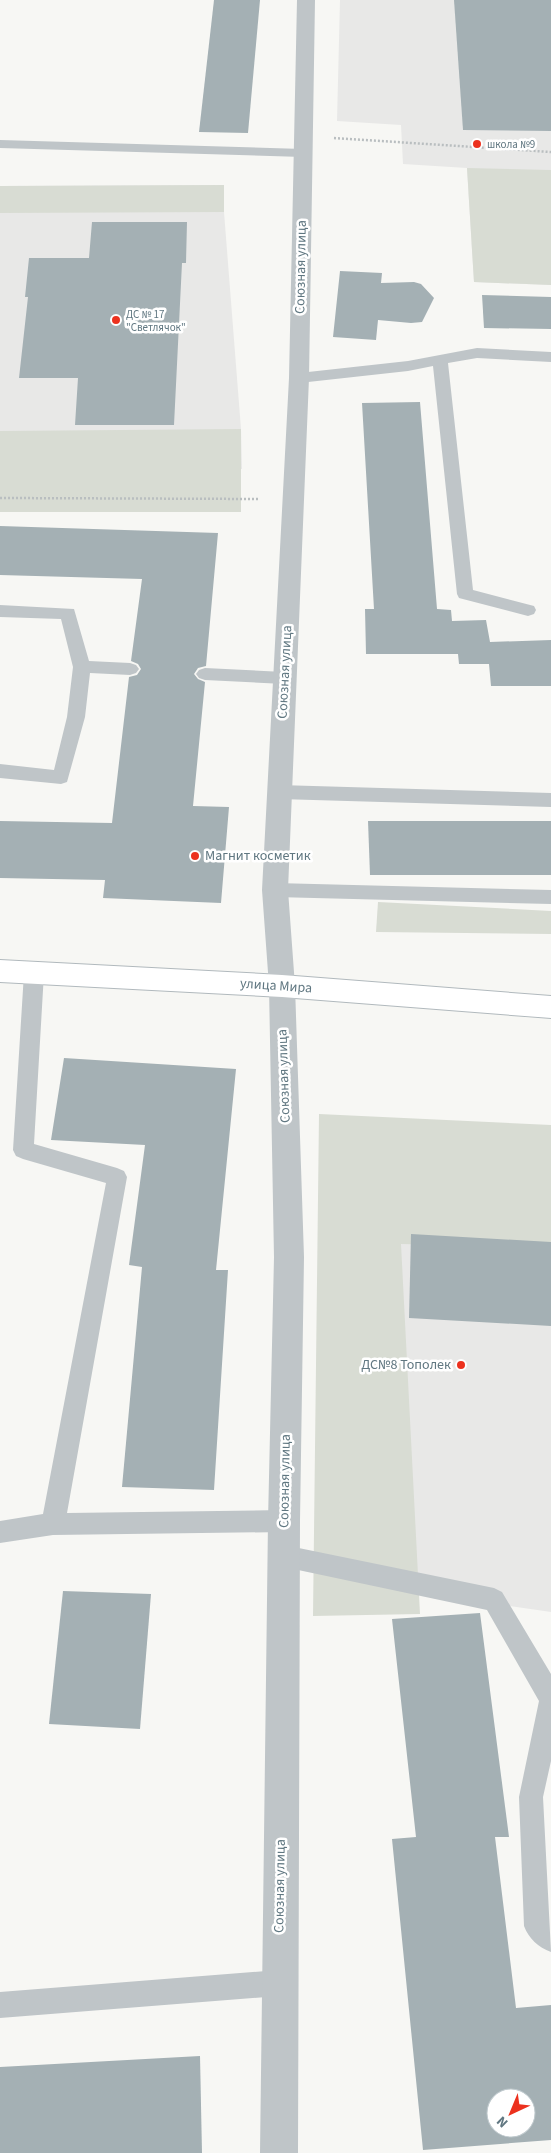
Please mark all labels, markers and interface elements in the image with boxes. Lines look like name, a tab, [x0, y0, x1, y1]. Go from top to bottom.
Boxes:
place label: школа №9	[487, 137, 535, 152]
marker: школа №9	[471, 138, 483, 150]
street label: Союзная улица	[290, 220, 312, 314]
place label: ДС № 17 "Светлячок"	[126, 307, 186, 335]
marker: ДС № 17 "Светлячок"	[110, 314, 122, 326]
street label: Союзная улица	[273, 625, 297, 719]
place label: Магнит косметик	[205, 846, 311, 866]
marker: Магнит косметик	[189, 850, 201, 862]
street label: улица Мира	[239, 974, 313, 998]
street label: Союзная улица	[272, 1029, 296, 1123]
place label: ДС№8 Тополек	[361, 1355, 451, 1375]
marker: ДС№8 Тополек	[455, 1359, 467, 1371]
street label: Союзная улица	[274, 1434, 296, 1528]
street label: Союзная улица	[269, 1839, 291, 1933]
north arrow	[486, 2088, 536, 2138]
text: N	[492, 2111, 513, 2132]

